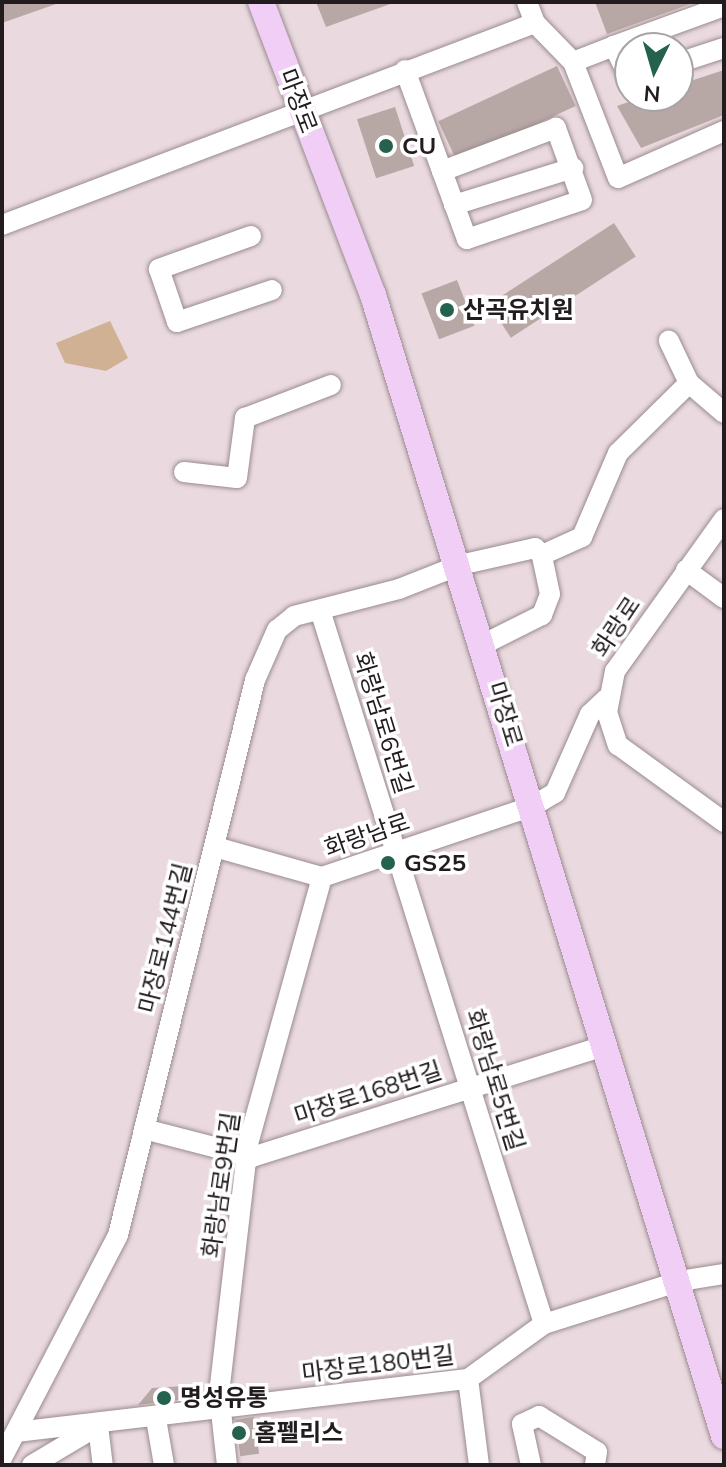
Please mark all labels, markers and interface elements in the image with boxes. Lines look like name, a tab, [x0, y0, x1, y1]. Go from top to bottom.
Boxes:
north arrow	[614, 32, 694, 112]
street label: 마장로	[273, 65, 323, 137]
text: N	[643, 79, 662, 109]
place label: CU	[402, 132, 436, 160]
marker: CU	[377, 137, 395, 155]
place label: 산곡유치원	[463, 296, 573, 324]
marker: 산곡유치원	[438, 301, 456, 319]
street label: 화랑로	[586, 591, 646, 663]
street label: 화랑남로6번길	[348, 649, 418, 797]
street label: 마장로	[482, 678, 528, 750]
street label: 화랑남로	[321, 807, 413, 863]
place label: GS25	[404, 849, 466, 877]
marker: GS25	[379, 854, 397, 872]
street label: 마장로144번길	[132, 860, 198, 1016]
street label: 화랑남로5번길	[460, 1006, 530, 1154]
street label: 마장로168번길	[291, 1056, 445, 1130]
street label: 화랑남로9번길	[197, 1110, 245, 1260]
street label: 마장로180번길	[300, 1340, 456, 1388]
place label: 명성유통	[180, 1384, 268, 1412]
marker: 명성유통	[155, 1389, 173, 1407]
place label: 홈펠리스	[255, 1419, 343, 1447]
marker: 홈펠리스	[230, 1424, 248, 1442]

